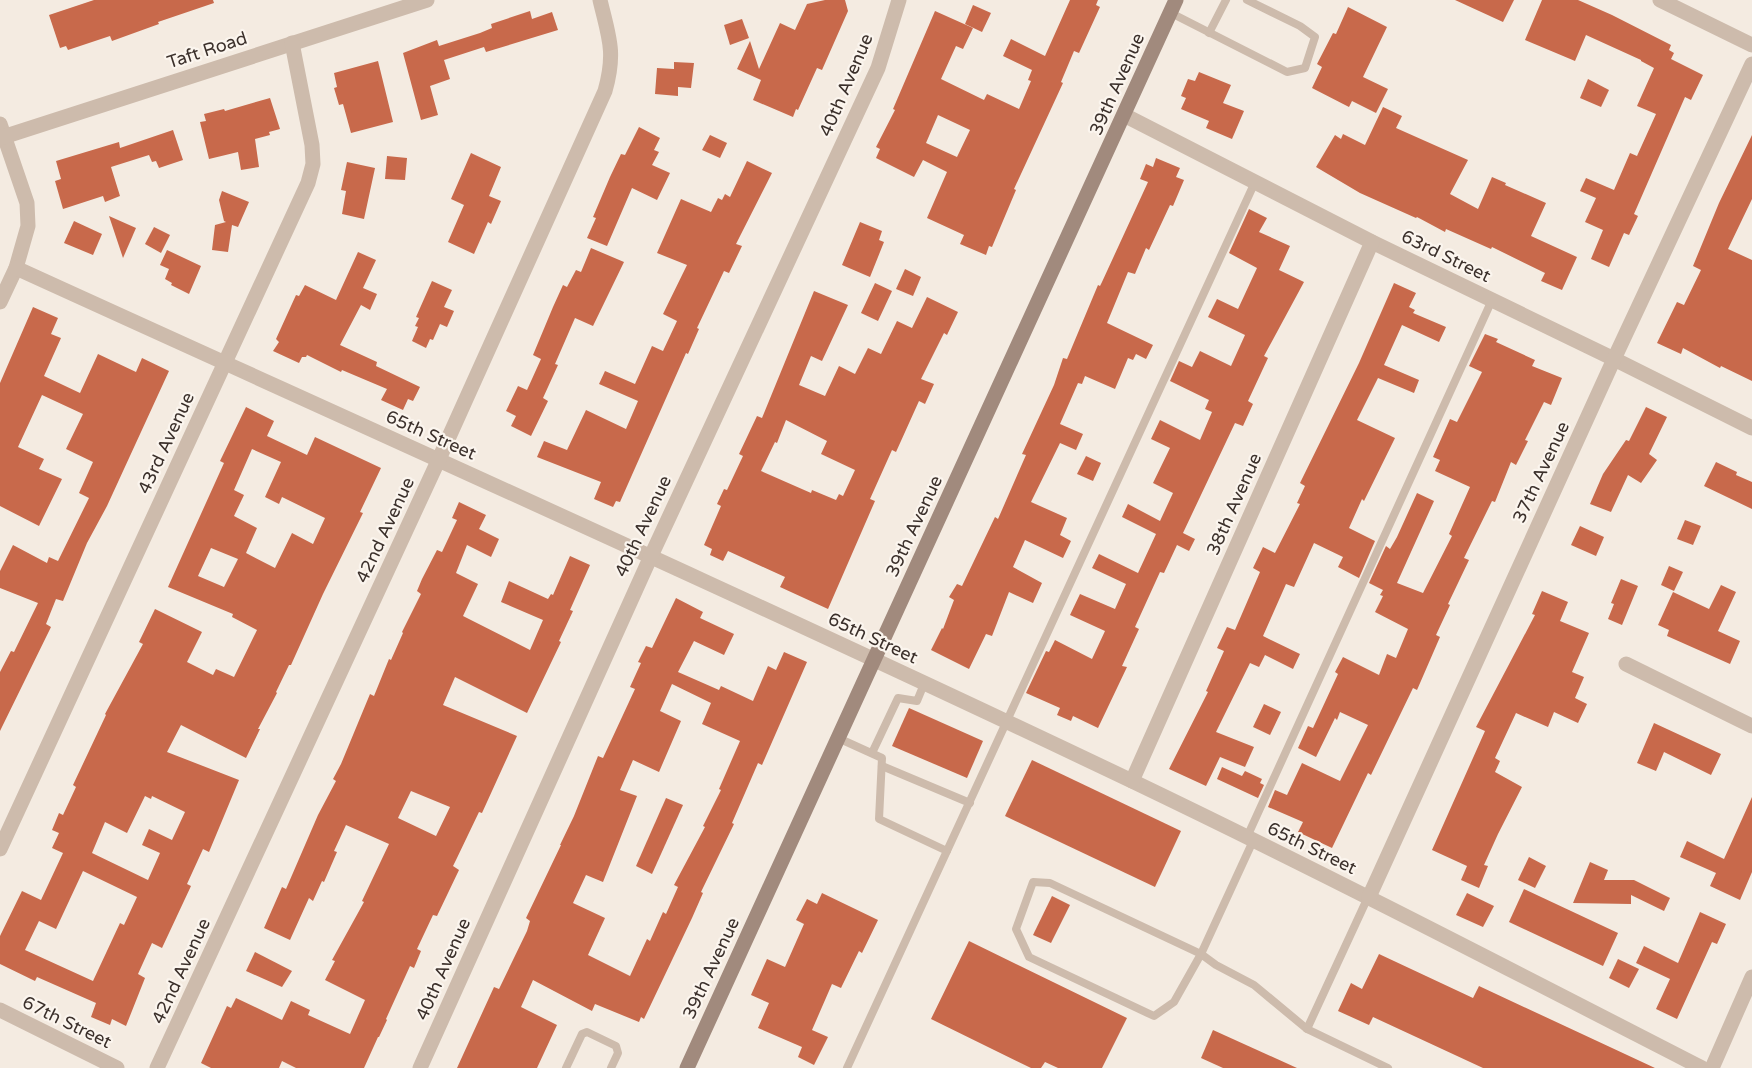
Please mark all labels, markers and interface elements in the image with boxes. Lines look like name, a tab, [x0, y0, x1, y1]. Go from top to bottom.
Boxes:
street label: Taft Road	[164, 27, 250, 73]
street label: 39th Avenue	[1085, 29, 1149, 139]
street label: 40th Avenue	[814, 30, 878, 140]
street label: 63rd Street	[1398, 225, 1494, 287]
street label: 43rd Avenue	[133, 389, 199, 497]
street label: 65th Street	[382, 405, 480, 465]
street label: 37th Avenue	[1508, 418, 1574, 526]
street label: 38th Avenue	[1202, 449, 1266, 559]
street label: 40th Avenue	[610, 472, 676, 580]
street label: 39th Avenue	[881, 472, 947, 580]
street label: 42nd Avenue	[351, 474, 419, 586]
street label: 65th Street	[825, 608, 922, 668]
street label: 65th Street	[1264, 817, 1360, 879]
street label: 40th Avenue	[411, 914, 475, 1024]
street label: 39th Avenue	[678, 914, 744, 1022]
street label: 42nd Avenue	[147, 915, 215, 1027]
street label: 67th Street	[19, 991, 115, 1053]

